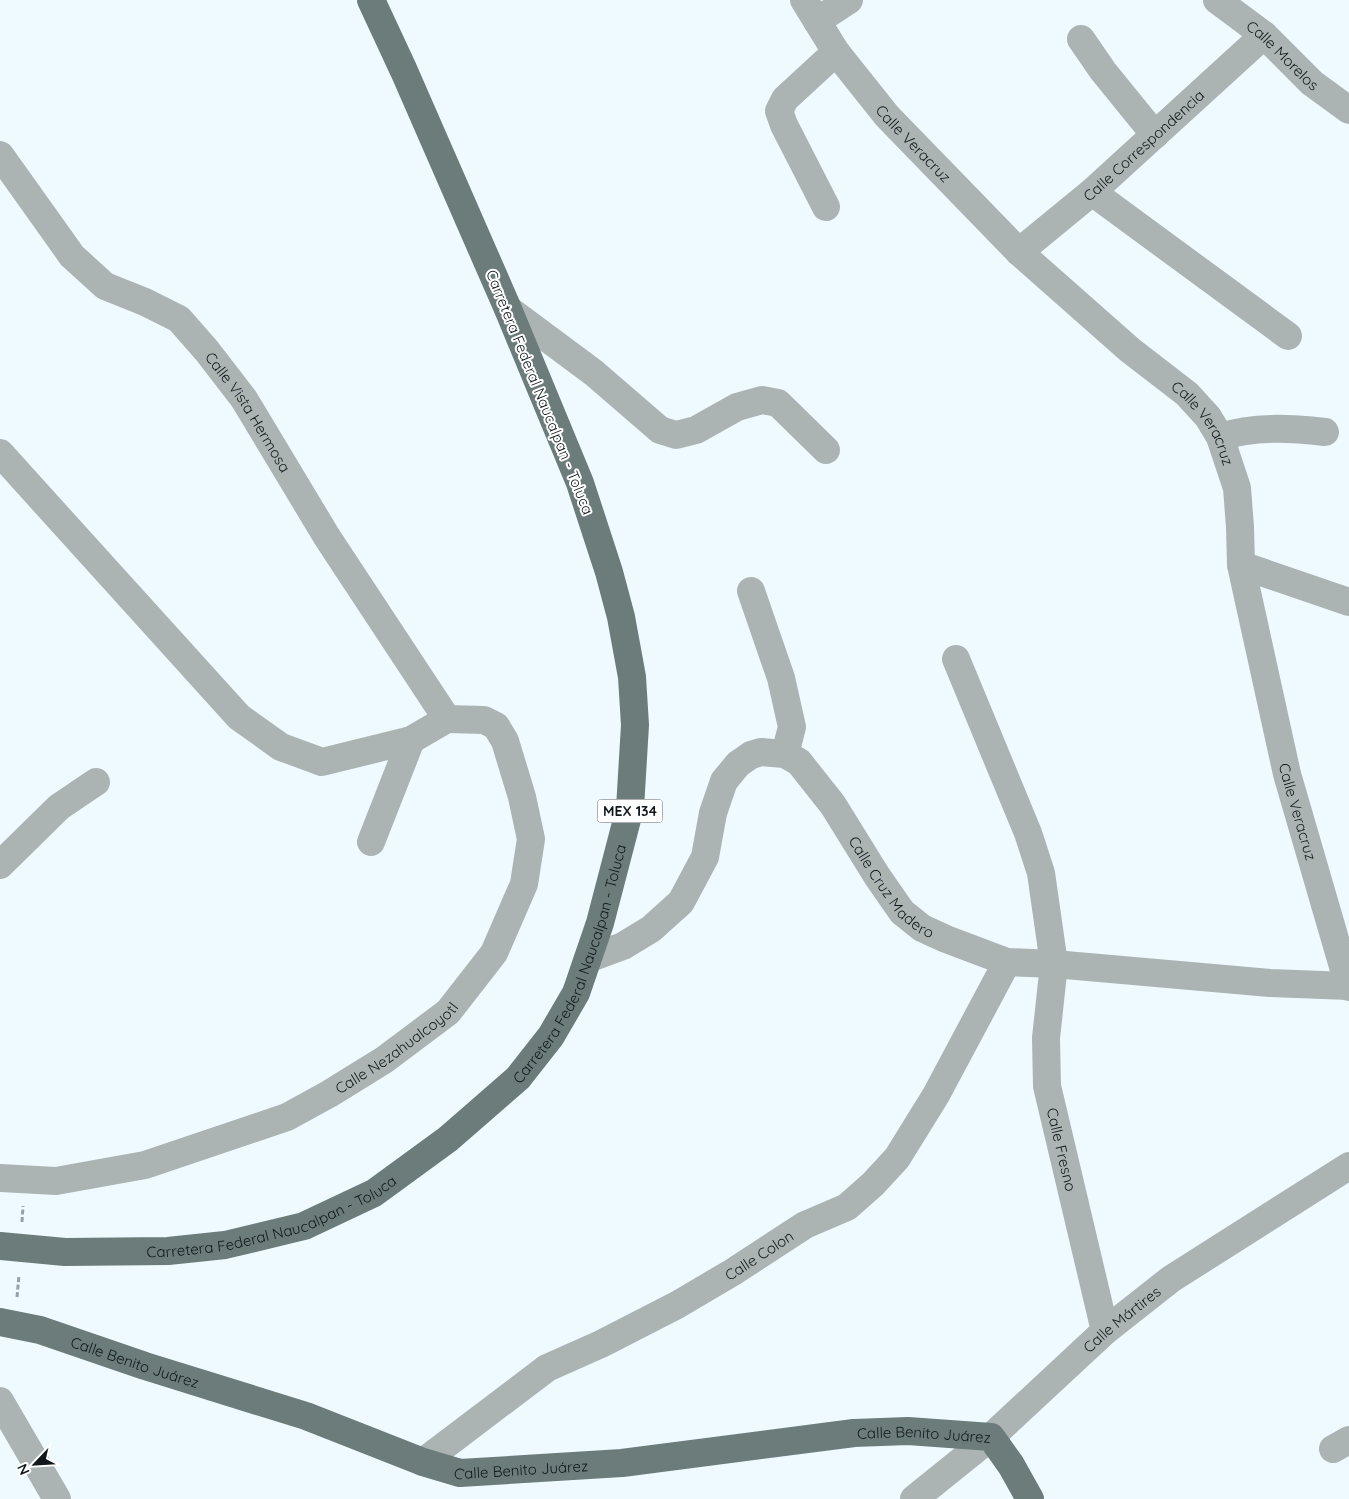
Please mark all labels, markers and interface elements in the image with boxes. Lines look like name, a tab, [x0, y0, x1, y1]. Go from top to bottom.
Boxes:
street label: Calle Morelos	[1243, 16, 1322, 94]
street label: Calle Correspondencia	[1079, 85, 1208, 205]
street label: Calle Veracruz	[872, 101, 955, 186]
street label: Carretera Federal Naucalpan - Toluca	[482, 267, 598, 517]
street label: Calle Vista Hermosa	[201, 348, 295, 476]
street label: Calle Veracruz	[1168, 376, 1238, 468]
street label: Calle Veracruz	[1275, 761, 1321, 862]
road number: MEX 134	[598, 799, 662, 822]
street label: Calle Cruz Madero	[845, 832, 937, 942]
street label: Carretera Federal Naucalpan - Toluca	[508, 842, 630, 1087]
street label: Calle Nezahualcoyotl	[331, 998, 462, 1098]
street label: Calle Fresno	[1043, 1106, 1081, 1193]
street label: Carretera Federal Naucalpan - Toluca	[146, 1171, 400, 1261]
street label: Calle Colon	[721, 1226, 797, 1284]
street label: Calle Mártires	[1079, 1282, 1164, 1356]
street label: Calle Benito Juárez	[68, 1332, 201, 1392]
street label: Calle Benito Juárez	[857, 1421, 991, 1446]
north arrow	[10, 1439, 60, 1489]
street label: Calle Benito Juárez	[452, 1456, 589, 1483]
text: N	[13, 1461, 34, 1478]

